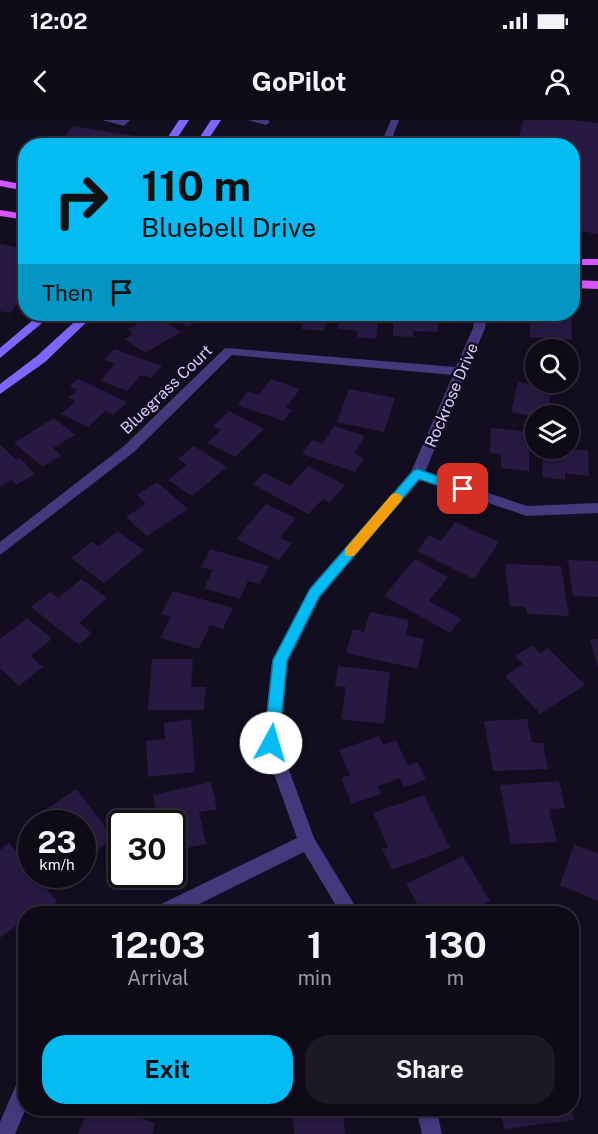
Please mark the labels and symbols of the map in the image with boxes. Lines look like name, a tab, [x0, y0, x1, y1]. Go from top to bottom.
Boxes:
street label: Rockrose Drive	[421, 340, 482, 450]
street label: Bluegrass Court	[117, 341, 216, 438]
pin	[437, 463, 488, 514]
position arrow	[239, 711, 303, 775]
speed limit sign: 30	[108, 810, 186, 888]

